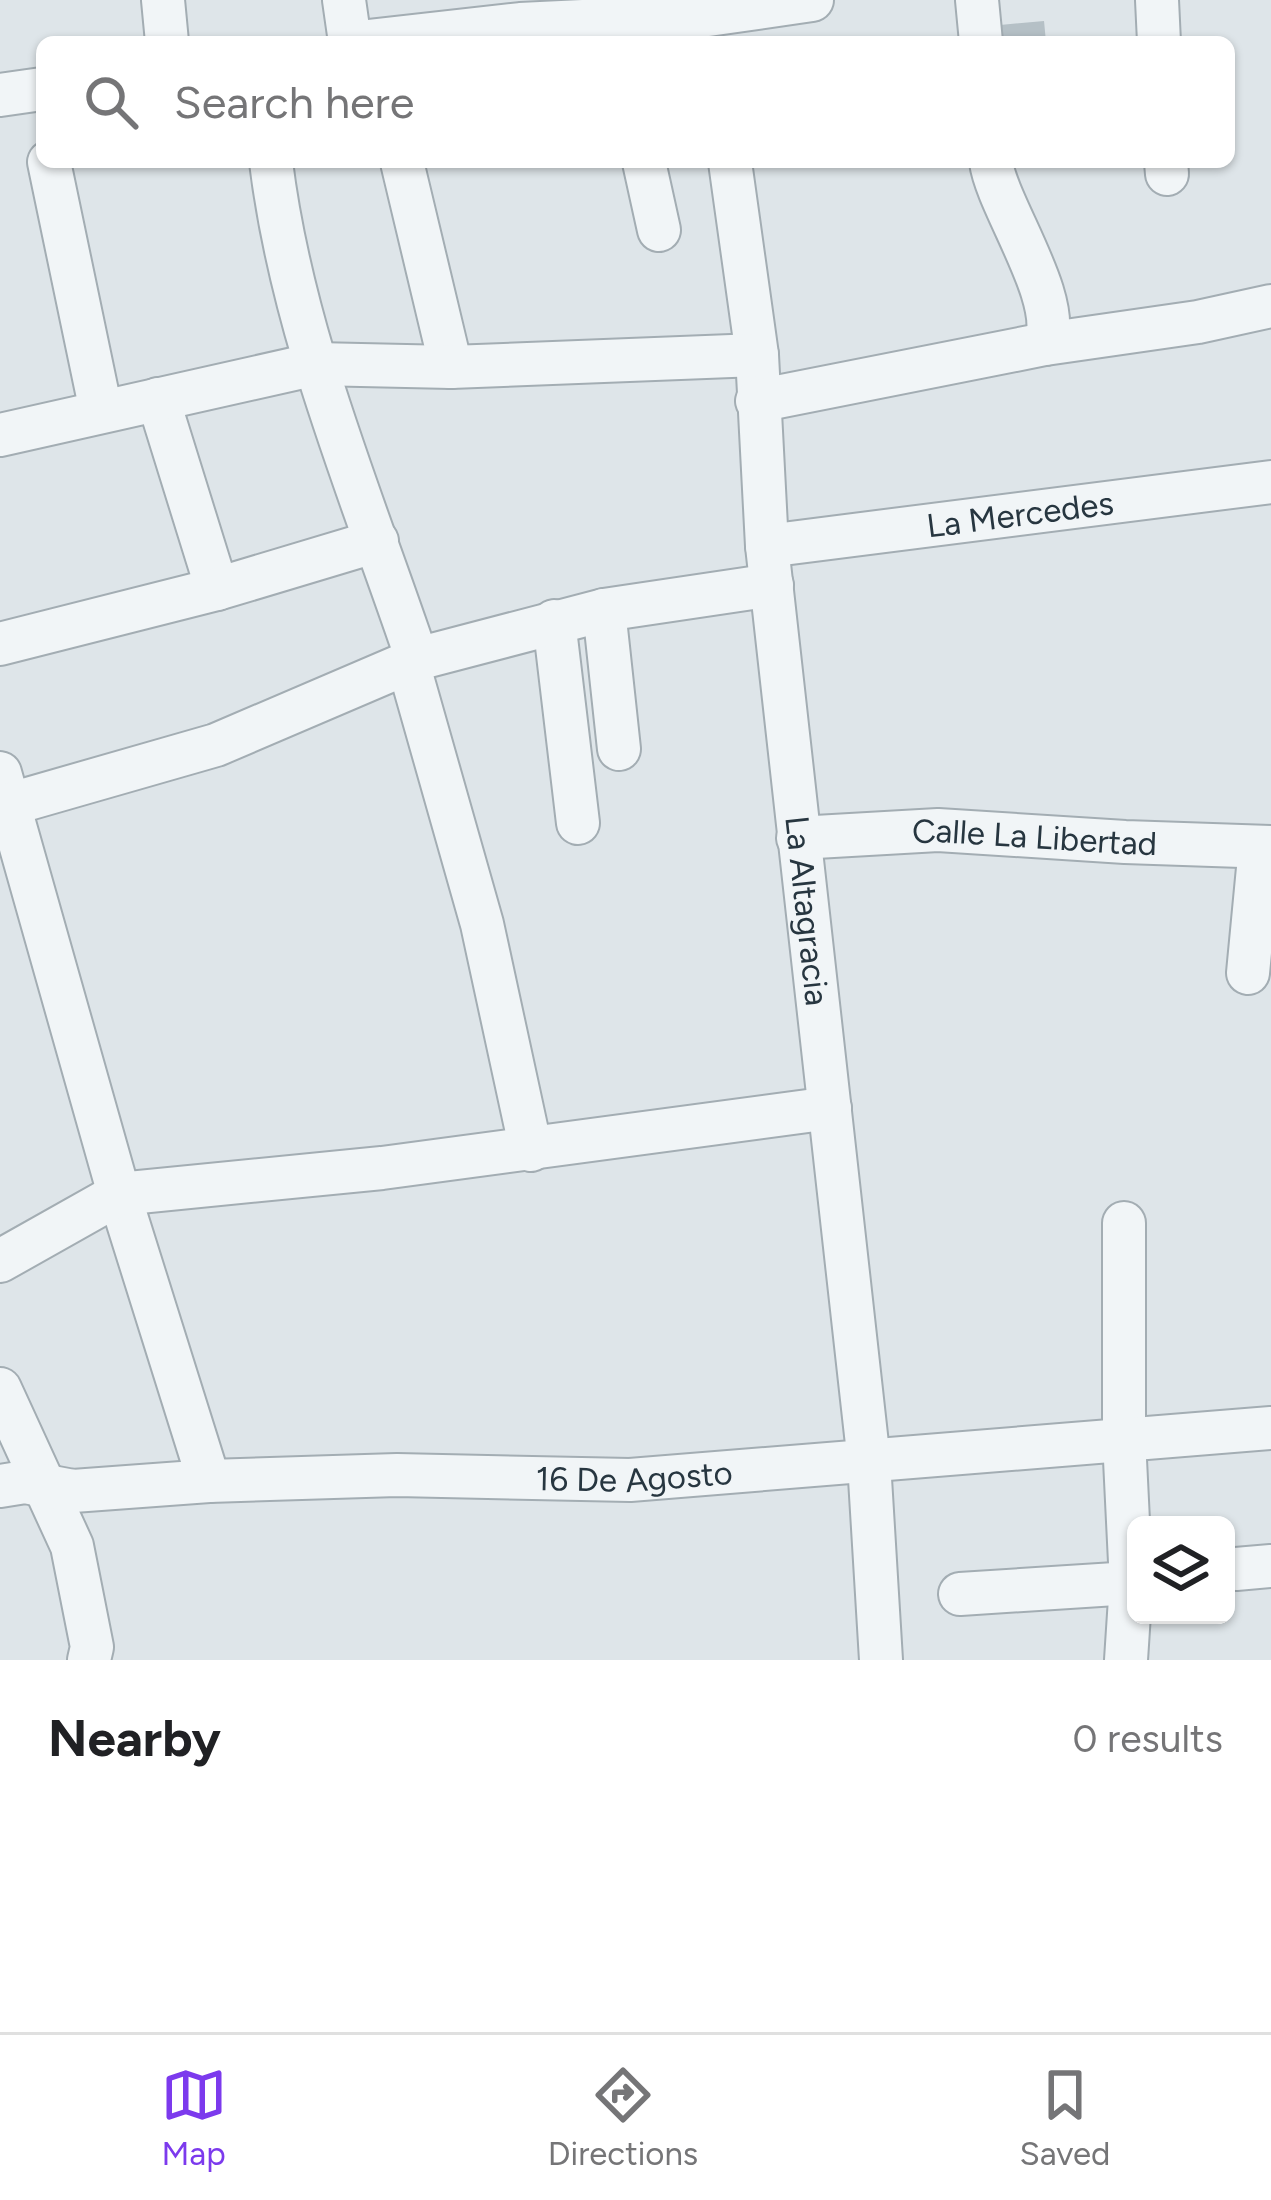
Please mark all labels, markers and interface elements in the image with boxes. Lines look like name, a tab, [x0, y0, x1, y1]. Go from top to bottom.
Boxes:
search box	[36, 36, 1235, 168]
icon: search	[78, 69, 144, 135]
text: Search here	[174, 75, 414, 129]
street label: La Mercedes	[924, 483, 1116, 546]
street label: Calle La Libertad	[911, 811, 1158, 863]
street label: La Altagracia	[777, 814, 837, 1008]
street label: 16 De Agosto	[535, 1453, 734, 1500]
map controls	[1127, 1516, 1235, 1624]
button: layers	[1127, 1516, 1235, 1624]
text: Nearby	[48, 1708, 221, 1769]
text: 0 results	[1072, 1715, 1223, 1762]
tab: Map	[161, 2062, 227, 2173]
tab: Directions	[548, 2062, 698, 2173]
tab: Saved	[1019, 2062, 1110, 2173]

